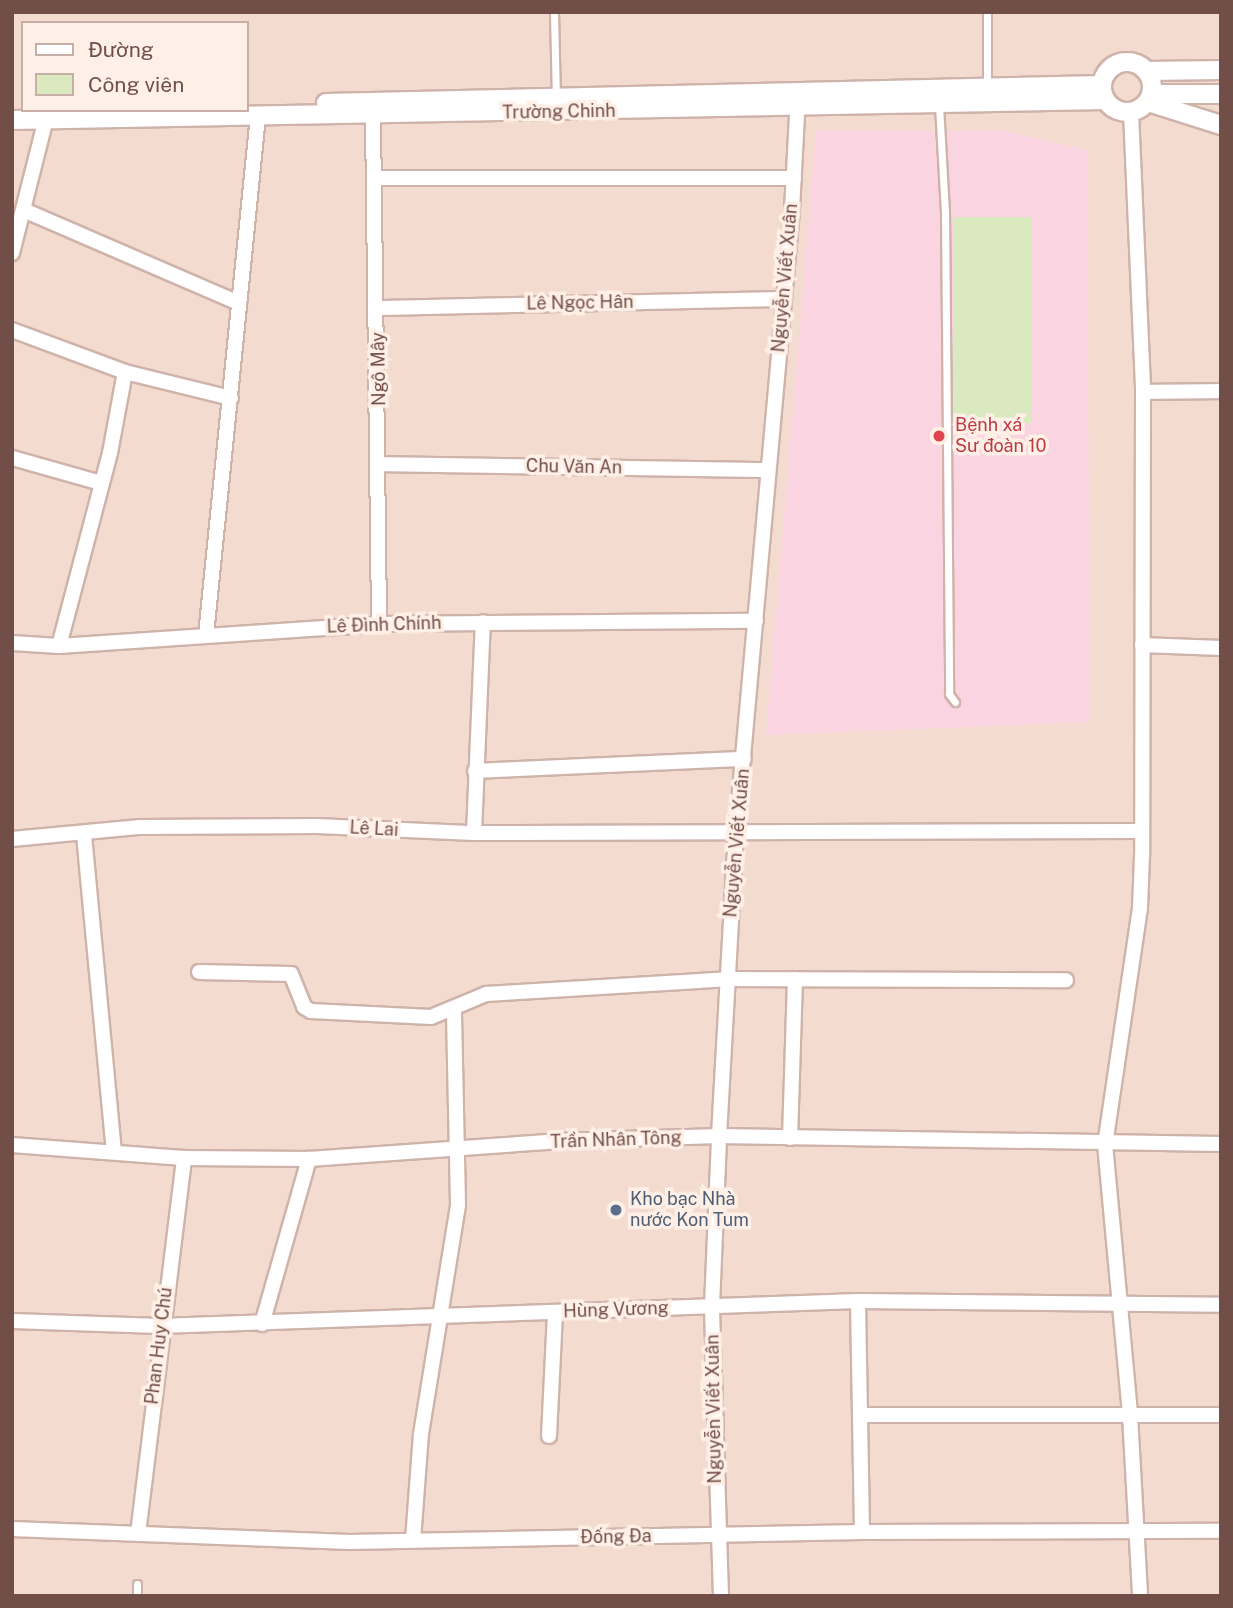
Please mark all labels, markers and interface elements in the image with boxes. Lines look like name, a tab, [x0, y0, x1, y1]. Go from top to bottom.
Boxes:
legend	[21, 21, 248, 112]
text: Đường	[88, 37, 154, 62]
text: Công viên	[88, 72, 184, 97]
street label: Trường Chinh	[502, 100, 616, 124]
street label: Nguyễn Viết Xuân	[768, 202, 802, 354]
street label: Lê Ngọc Hân	[526, 291, 634, 315]
street label: Ngô Mây	[368, 332, 390, 406]
place label: Bệnh xá Sư đoàn 10	[955, 415, 1047, 458]
marker: Bệnh xá Sư đoàn 10	[929, 426, 949, 446]
street label: Chu Văn An	[525, 455, 623, 479]
street label: Lê Đình Chính	[326, 612, 442, 638]
street label: Nguyễn Viết Xuân	[720, 767, 754, 919]
street label: Lê Lai	[349, 817, 399, 841]
street label: Trần Nhân Tông	[550, 1127, 682, 1153]
place label: Kho bạc Nhà nước Kon Tum	[630, 1189, 749, 1232]
marker: Kho bạc Nhà nước Kon Tum	[608, 1202, 624, 1218]
street label: Phan Huy Chú	[141, 1286, 177, 1406]
street label: Hùng Vương	[563, 1297, 669, 1323]
street label: Nguyễn Viết Xuân	[702, 1334, 726, 1484]
street label: Đống Đa	[580, 1526, 652, 1548]

